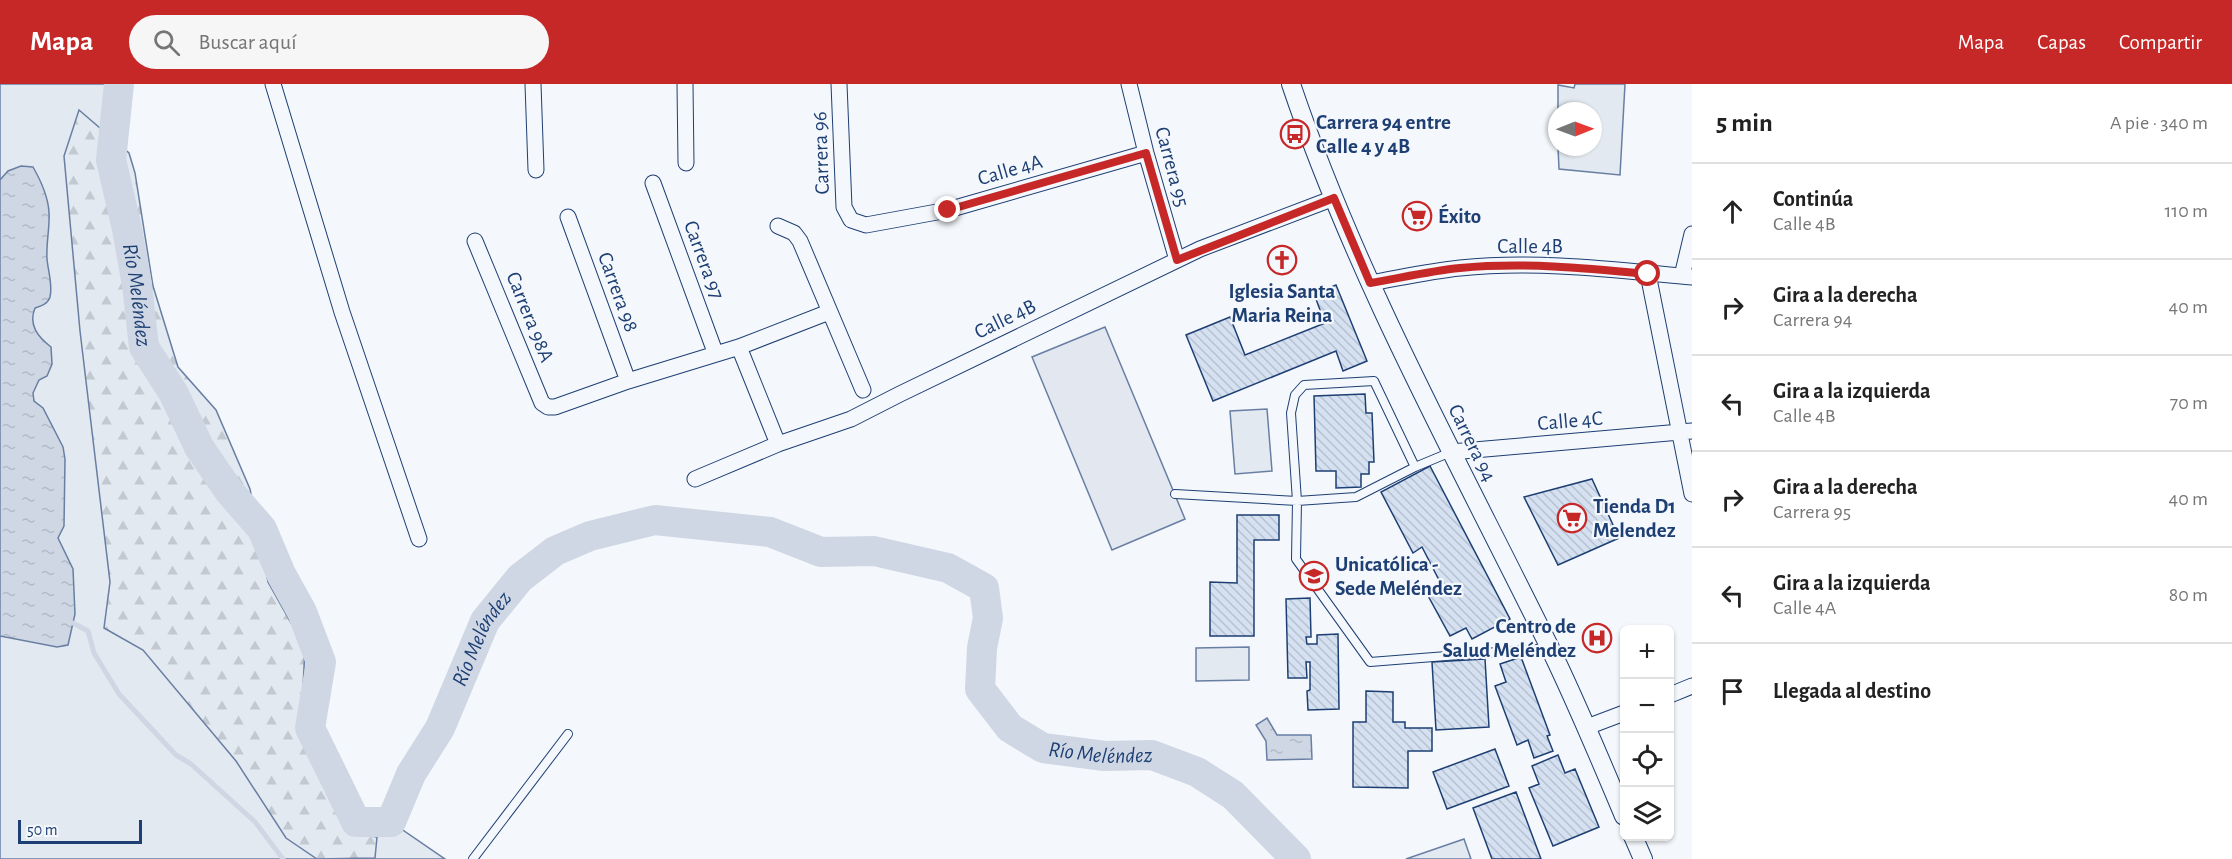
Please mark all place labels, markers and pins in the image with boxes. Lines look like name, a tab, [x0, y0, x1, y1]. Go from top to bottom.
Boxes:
place label: Carrera 94 entre Calle 4 y 4B	[1316, 112, 1451, 157]
bus stop icon: Carrera 94 entre Calle 4 y 4B	[1279, 118, 1311, 150]
supermarket icon: Éxito	[1401, 200, 1433, 232]
place label: Éxito	[1438, 203, 1481, 227]
church icon: Iglesia Santa Maria Reina	[1266, 244, 1298, 276]
place label: Iglesia Santa Maria Reina	[1229, 281, 1335, 326]
place label: Tienda D1 Melendez	[1593, 496, 1676, 541]
supermarket icon: Tienda D1 Melendez	[1556, 502, 1588, 534]
place label: Unicatólica - Sede Meléndez	[1335, 554, 1462, 599]
school or university icon: Unicatólica - Sede Meléndez	[1298, 560, 1330, 592]
place label: Centro de Salud Meléndez	[1442, 616, 1576, 661]
hospital icon: Centro de Salud Meléndez	[1581, 622, 1613, 654]

